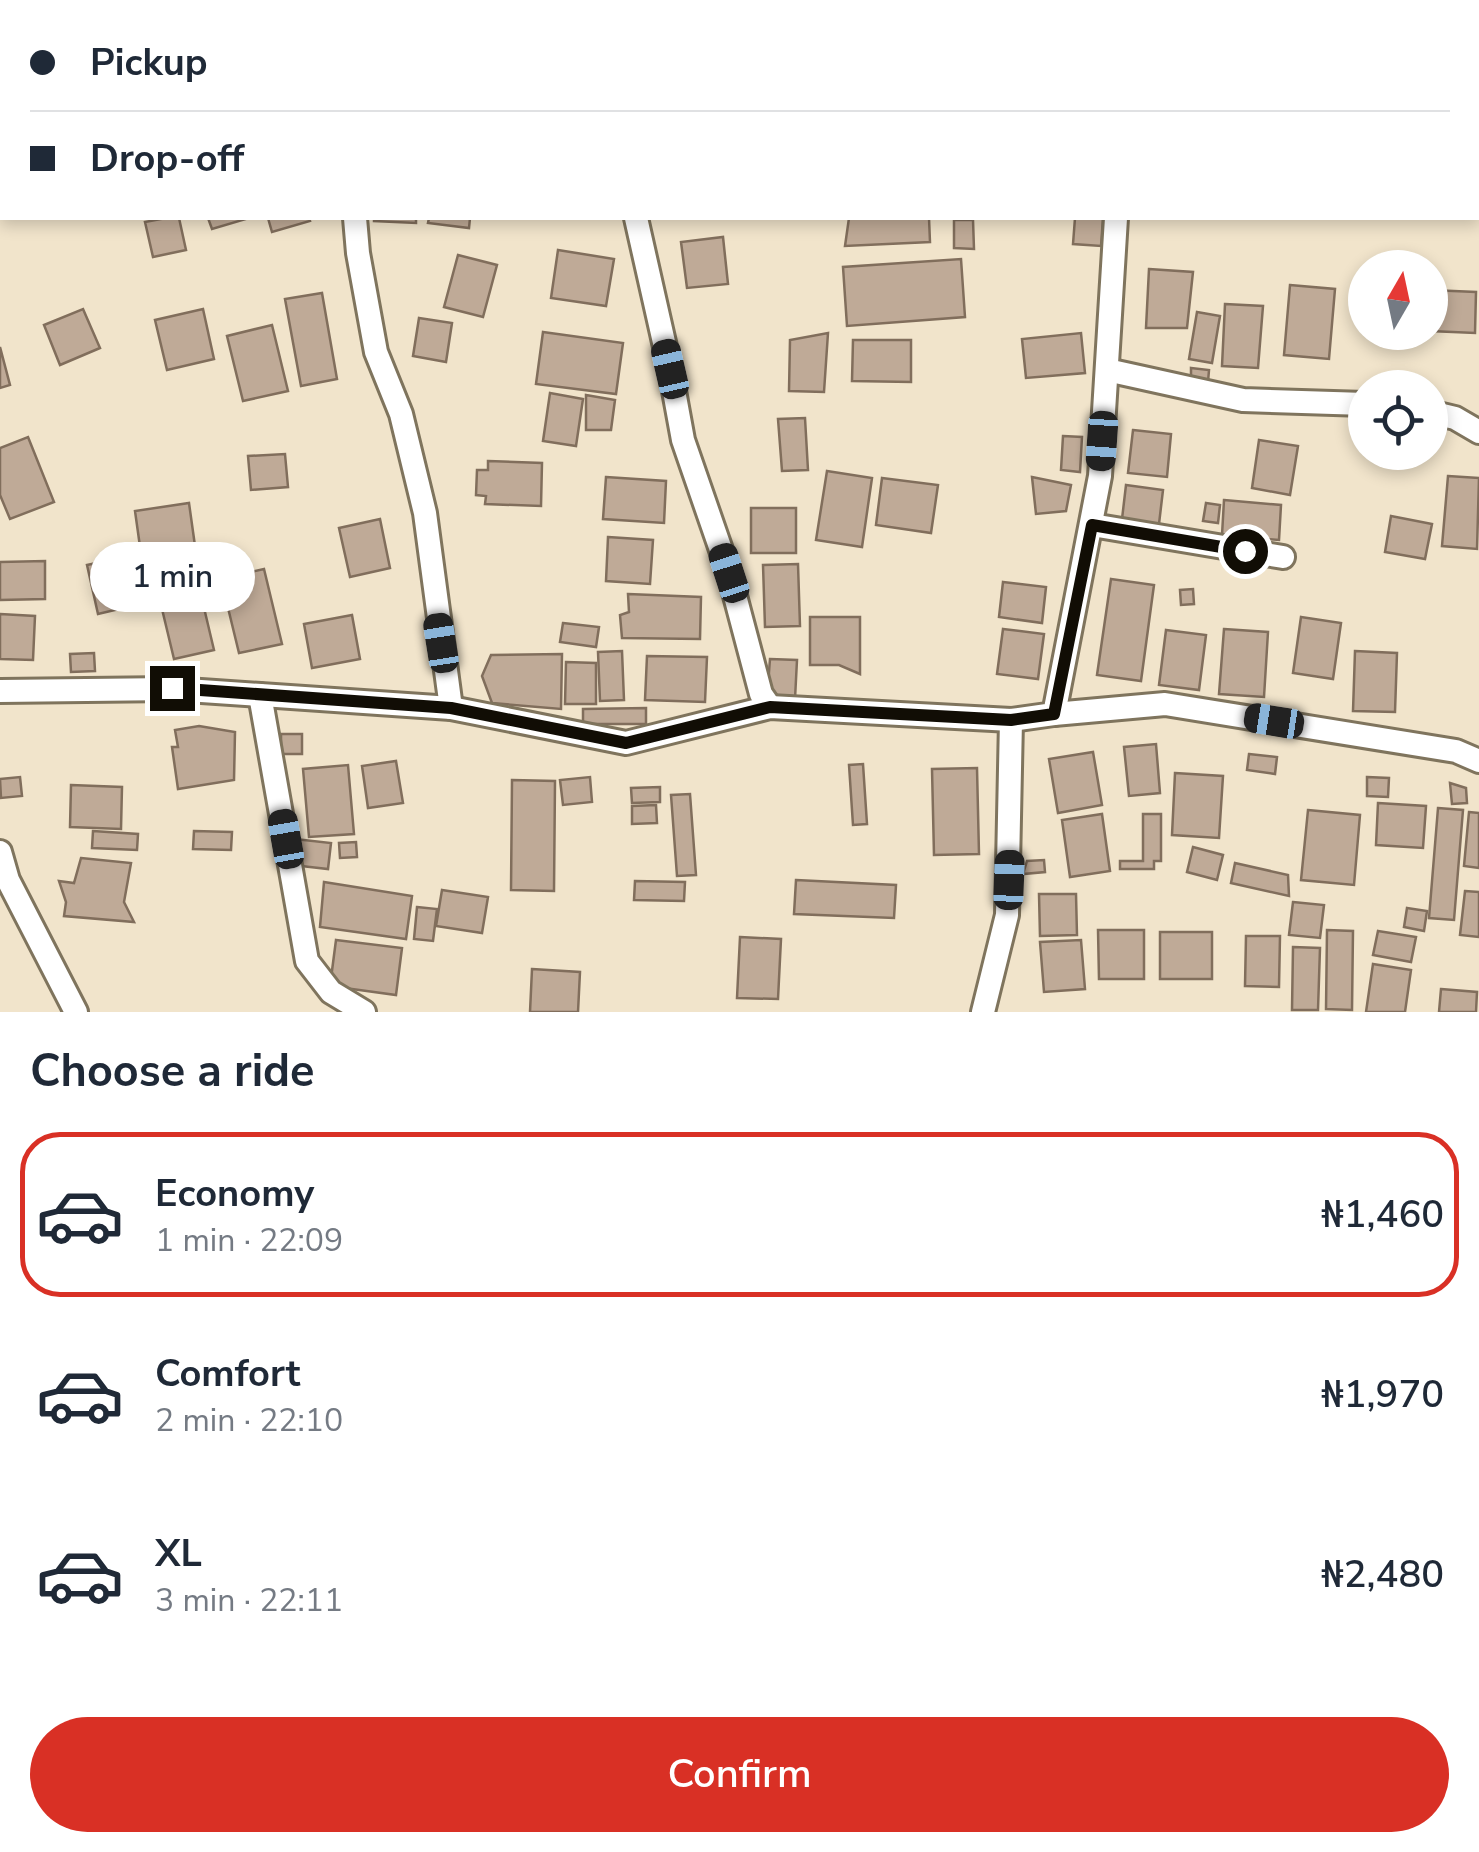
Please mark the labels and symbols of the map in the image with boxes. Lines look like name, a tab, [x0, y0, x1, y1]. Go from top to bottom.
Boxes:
north arrow	[1348, 250, 1448, 350]
car	[649, 336, 691, 402]
car	[1085, 410, 1119, 472]
route start	[1223, 529, 1268, 574]
car	[705, 540, 753, 606]
callout: 1 min	[90, 543, 254, 613]
car	[421, 611, 461, 675]
route end	[150, 666, 195, 711]
car	[1242, 701, 1306, 741]
car	[266, 807, 306, 871]
car	[993, 849, 1025, 911]

